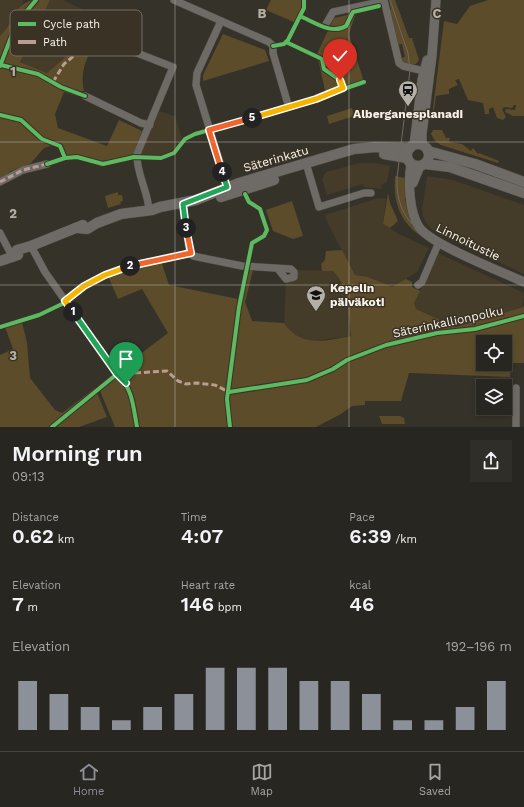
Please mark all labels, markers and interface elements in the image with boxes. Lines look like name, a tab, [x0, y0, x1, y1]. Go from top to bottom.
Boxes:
text: B	[258, 6, 267, 21]
text: C	[433, 6, 442, 21]
legend	[10, 10, 142, 56]
text: Cycle path	[43, 18, 100, 31]
text: Path	[43, 36, 67, 49]
pin	[323, 39, 357, 80]
icon: check	[329, 45, 351, 67]
text: 1	[10, 64, 16, 79]
station icon: Alberganesplanadi	[397, 79, 419, 107]
place label: Alberganesplanadi	[353, 107, 463, 121]
pin: 5	[242, 108, 262, 128]
text: 5	[249, 111, 255, 124]
street label: Säterinkatu	[242, 143, 310, 175]
pin: 4	[212, 162, 232, 182]
text: 4	[218, 165, 226, 178]
text: 2	[9, 206, 17, 221]
pin: 3	[176, 218, 196, 238]
street label: Linnoitustie	[434, 220, 502, 264]
text: 3	[183, 221, 189, 234]
pin: 2	[120, 256, 140, 276]
text: 2	[127, 259, 133, 272]
place label: Kepelin päiväkoti	[330, 281, 384, 309]
school or university icon: Kepelin päiväkoti	[305, 284, 327, 312]
pin: 1	[63, 302, 83, 322]
street label: Säterinkallionpolku	[391, 303, 505, 341]
text: 1	[71, 305, 75, 318]
map controls	[476, 335, 512, 415]
button: locate	[476, 335, 512, 371]
pin	[109, 342, 143, 383]
text: 3	[9, 348, 17, 363]
icon: arrive	[115, 348, 137, 370]
button: layers	[476, 379, 512, 415]
button: share	[470, 440, 512, 482]
text: Morning run	[12, 441, 143, 466]
text: 09:13	[12, 469, 45, 484]
text: Distance	[12, 511, 59, 524]
text: Time	[181, 511, 207, 524]
text: Pace	[349, 511, 375, 524]
text: 0.62	[12, 524, 54, 548]
text: 4:07	[181, 524, 223, 548]
text: 6:39	[349, 524, 392, 548]
text: km	[54, 533, 74, 546]
text: /km	[392, 533, 417, 546]
text: Elevation	[12, 579, 61, 592]
text: Heart rate	[181, 579, 235, 592]
text: kcal	[349, 579, 371, 592]
text: 7	[12, 592, 24, 616]
text: 146	[181, 592, 214, 616]
text: 46	[349, 592, 374, 616]
text: m	[24, 601, 38, 614]
text: bpm	[214, 601, 242, 614]
text: Elevation	[12, 639, 70, 654]
text: 192–196 m	[446, 639, 512, 654]
tab: Home	[73, 761, 104, 798]
tab: Map	[250, 761, 273, 798]
tab: Saved	[419, 761, 451, 798]

